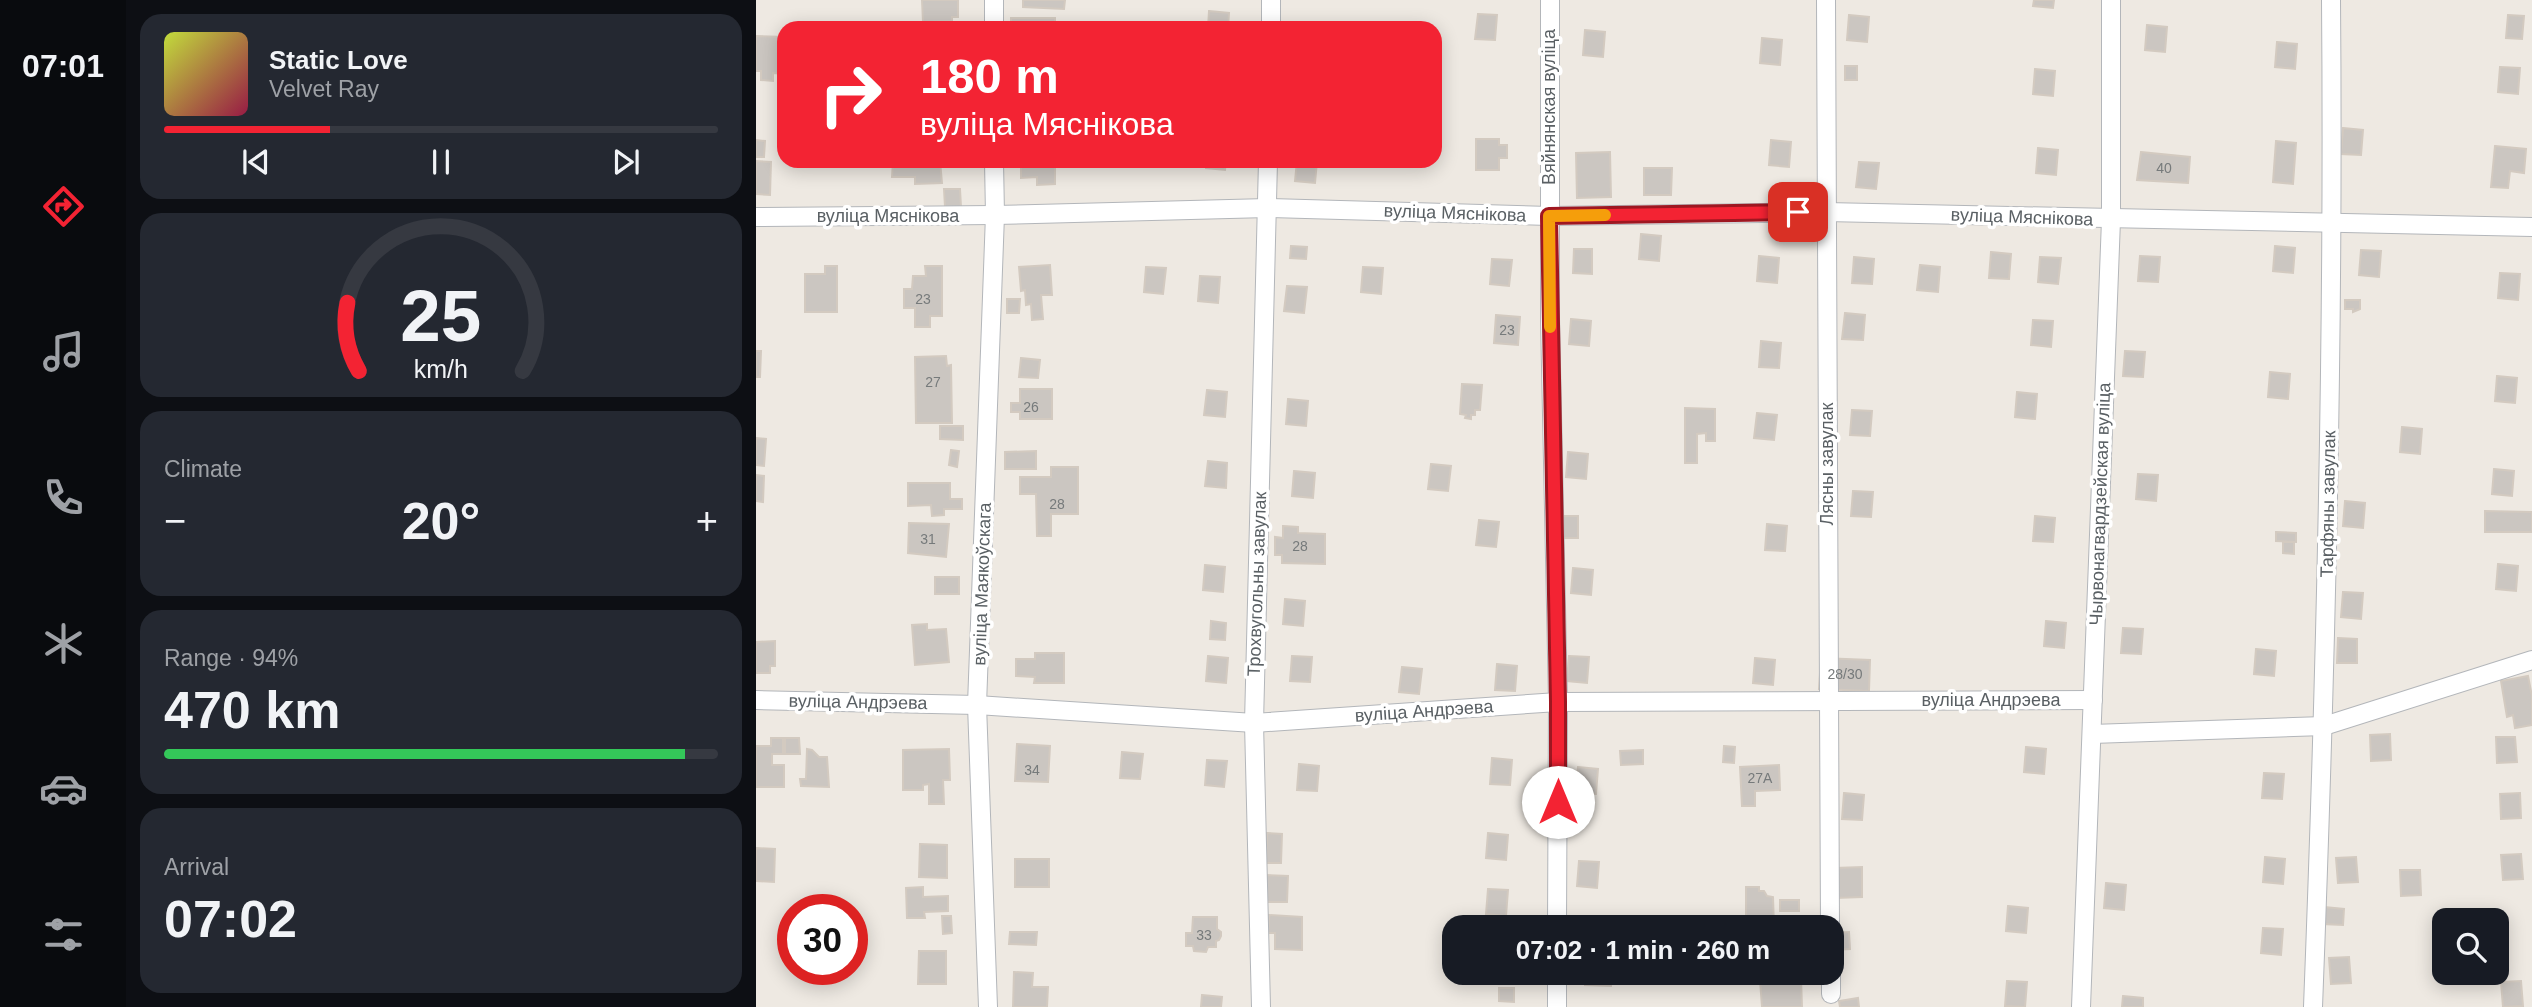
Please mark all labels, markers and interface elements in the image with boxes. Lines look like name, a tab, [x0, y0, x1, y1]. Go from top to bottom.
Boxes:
street label: Вяйнянская вуліца	[1539, 28, 1559, 185]
text: Static Love	[269, 45, 408, 75]
text: 07:01	[22, 48, 104, 84]
icon: right	[805, 49, 896, 140]
text: 180 m	[920, 49, 1059, 103]
text: Velvet Ray	[269, 76, 379, 102]
text: вуліца Мяснікова	[920, 106, 1174, 142]
icon: previous	[237, 143, 275, 181]
icon: pause	[422, 143, 460, 181]
icon: next	[607, 143, 645, 181]
house number: 40	[2156, 160, 2172, 176]
icon: directions	[39, 182, 88, 231]
pin	[1768, 182, 1828, 242]
icon: arrive	[1779, 193, 1817, 231]
street label: вуліца Мяснікова	[1383, 201, 1528, 226]
street label: вуліца Мяснікова	[1950, 205, 2095, 230]
street label: вуліца Мяснікова	[817, 206, 960, 226]
text: 25	[401, 275, 481, 356]
house number: 23	[915, 291, 931, 307]
house number: 23	[1499, 322, 1515, 338]
icon: music	[39, 327, 88, 376]
text: km/h	[414, 355, 468, 383]
house number: 27	[925, 374, 941, 390]
street label: Чырвонагвардзейская вуліца	[2086, 381, 2114, 626]
house number: 26	[1023, 399, 1039, 415]
street label: Лясны завулак	[1817, 402, 1837, 525]
street label: Тарфяны завулак	[2317, 430, 2339, 578]
text: Climate	[164, 456, 242, 482]
icon: phone	[39, 473, 88, 522]
street label: Трохвугольны завулак	[1244, 491, 1270, 677]
text: 20°	[402, 492, 480, 550]
house number: 28	[1049, 496, 1065, 512]
text: −	[164, 500, 186, 542]
text: +	[696, 500, 718, 542]
street label: вуліца Маякоўскага	[969, 501, 995, 666]
house number: 31	[920, 531, 936, 547]
house number: 28	[1292, 538, 1308, 554]
icon: climate	[39, 619, 88, 668]
text: Range · 94%	[164, 645, 298, 671]
house number: 28/30	[1827, 666, 1863, 682]
text: 470 km	[164, 681, 340, 739]
street label: вуліца Андрэева	[1922, 690, 2061, 710]
street label: вуліца Андрэева	[788, 691, 929, 713]
street label: вуліца Андрэева	[1354, 696, 1495, 726]
house number: 34	[1024, 762, 1040, 778]
icon: car	[39, 764, 88, 813]
position arrow	[1521, 765, 1595, 839]
house number: 27А	[1748, 770, 1773, 786]
text: Arrival	[164, 854, 229, 880]
text: 07:02	[164, 890, 297, 948]
speed limit sign: 30	[777, 894, 868, 985]
map controls	[2432, 908, 2509, 985]
button: search	[2432, 908, 2509, 985]
icon: filters	[39, 910, 88, 959]
house number: 33	[1196, 927, 1212, 943]
text: 07:02 · 1 min · 260 m	[1516, 935, 1770, 965]

